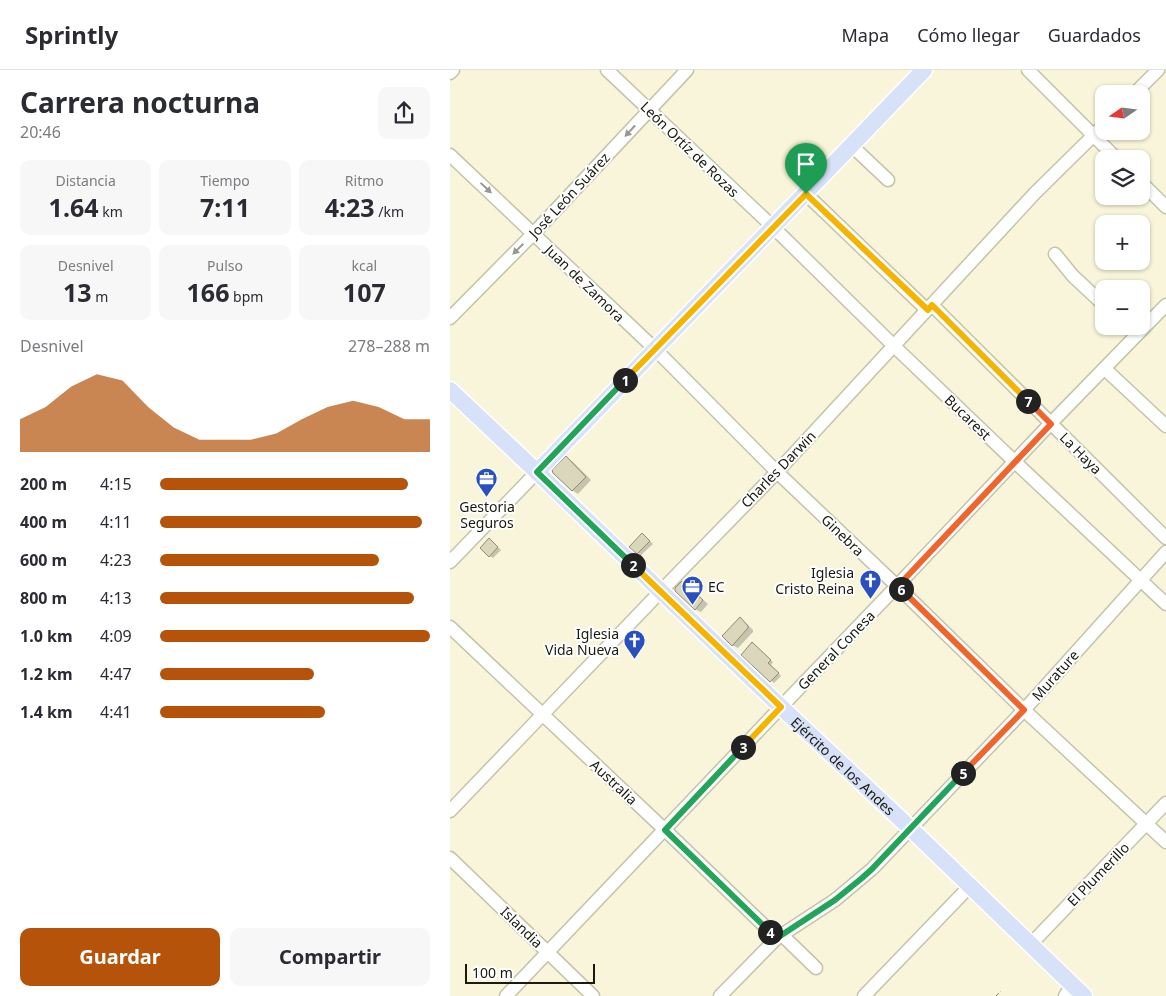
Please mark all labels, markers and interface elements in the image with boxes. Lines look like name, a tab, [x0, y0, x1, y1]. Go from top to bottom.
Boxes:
text: Sprintly	[25, 18, 118, 51]
text: Mapa	[842, 23, 889, 47]
text: Cómo llegar	[917, 23, 1020, 47]
text: Guardados	[1048, 23, 1141, 47]
text: Carrera nocturna	[20, 83, 260, 121]
north arrow	[1095, 85, 1150, 140]
map controls	[1095, 85, 1150, 335]
button: share	[378, 87, 430, 139]
street label: León Ortíz de Rozas	[637, 97, 744, 201]
text: 20:46	[20, 121, 61, 143]
one-way arrow	[624, 124, 636, 136]
pin	[785, 143, 827, 194]
street label: José León Suárez	[523, 148, 614, 243]
icon: arrive	[792, 150, 820, 178]
button: layers	[1095, 150, 1150, 205]
text: Distancia	[56, 171, 116, 190]
text: Tiempo	[200, 171, 250, 190]
text: Ritmo	[345, 171, 384, 190]
one-way arrow	[479, 182, 491, 194]
text: 1.64	[49, 190, 99, 224]
text: 7:11	[200, 190, 250, 224]
text: 4:23	[325, 190, 375, 224]
text: km	[99, 202, 123, 221]
text: /km	[375, 202, 404, 221]
button: +	[1095, 215, 1150, 270]
street label: Juan de Zamora	[540, 239, 629, 326]
one-way arrow	[512, 243, 524, 255]
text: Desnivel	[58, 256, 114, 275]
text: Pulso	[207, 256, 243, 275]
text: kcal	[351, 256, 377, 275]
text: 13	[63, 275, 92, 309]
text: 166	[187, 275, 229, 309]
text: 107	[343, 275, 386, 309]
button: −	[1095, 280, 1150, 335]
text: m	[92, 287, 108, 306]
text: bpm	[229, 287, 263, 306]
text: Desnivel	[20, 335, 84, 357]
text: 278–288 m	[348, 335, 430, 357]
pin: 1	[612, 368, 638, 392]
text: 1	[621, 371, 630, 390]
pin: 7	[1016, 388, 1040, 414]
street label: Bucarest	[941, 390, 995, 444]
text: 7	[1024, 392, 1033, 411]
street label: Charles Darwin	[736, 426, 820, 512]
street label: La Haya	[1056, 428, 1106, 478]
office icon: Gestoria Seguros	[475, 466, 499, 497]
text: 200 m	[20, 473, 67, 495]
text: 4:15	[100, 473, 132, 495]
place label: Gestoria Seguros	[459, 497, 515, 532]
street label: Ginebra	[818, 510, 868, 560]
text: 400 m	[20, 511, 67, 533]
text: 4:11	[100, 511, 132, 533]
text: 600 m	[20, 549, 67, 571]
text: 4:23	[100, 549, 132, 571]
pin: 2	[620, 552, 646, 578]
text: 2	[629, 556, 638, 575]
place label: Iglesia Cristo Reina	[775, 563, 854, 598]
church icon: Iglesia Cristo Reina	[858, 568, 882, 599]
office icon: EC	[680, 574, 704, 605]
pin: 6	[888, 576, 914, 602]
place label: EC	[708, 577, 725, 596]
text: 6	[897, 580, 906, 599]
text: 800 m	[20, 587, 67, 609]
text: 4:13	[100, 587, 132, 609]
street label: General Conesa	[793, 606, 879, 694]
place label: Iglesia Vida Nueva	[545, 624, 619, 659]
text: 1.0 km	[20, 625, 72, 647]
text: 4:09	[100, 625, 132, 647]
church icon: Iglesia Vida Nueva	[623, 629, 647, 660]
street label: Murature	[1027, 646, 1083, 704]
text: 1.2 km	[20, 663, 72, 685]
text: 4:47	[100, 663, 132, 685]
text: 1.4 km	[20, 701, 72, 723]
text: 4:41	[100, 701, 132, 723]
street label: Ejército de los Andes	[787, 712, 900, 819]
pin: 3	[730, 734, 756, 760]
text: 3	[739, 738, 748, 757]
street label: Australia	[586, 755, 642, 809]
pin: 5	[950, 760, 976, 786]
text: 5	[959, 764, 968, 783]
street label: El Plumerillo	[1063, 838, 1133, 910]
street label: Islandia	[497, 902, 547, 952]
pin: 4	[758, 920, 782, 944]
text: 4	[766, 923, 775, 942]
button: Guardar	[20, 928, 220, 986]
button: Compartir	[230, 928, 430, 986]
scale bar	[465, 961, 595, 984]
text: 100 m	[472, 963, 513, 982]

